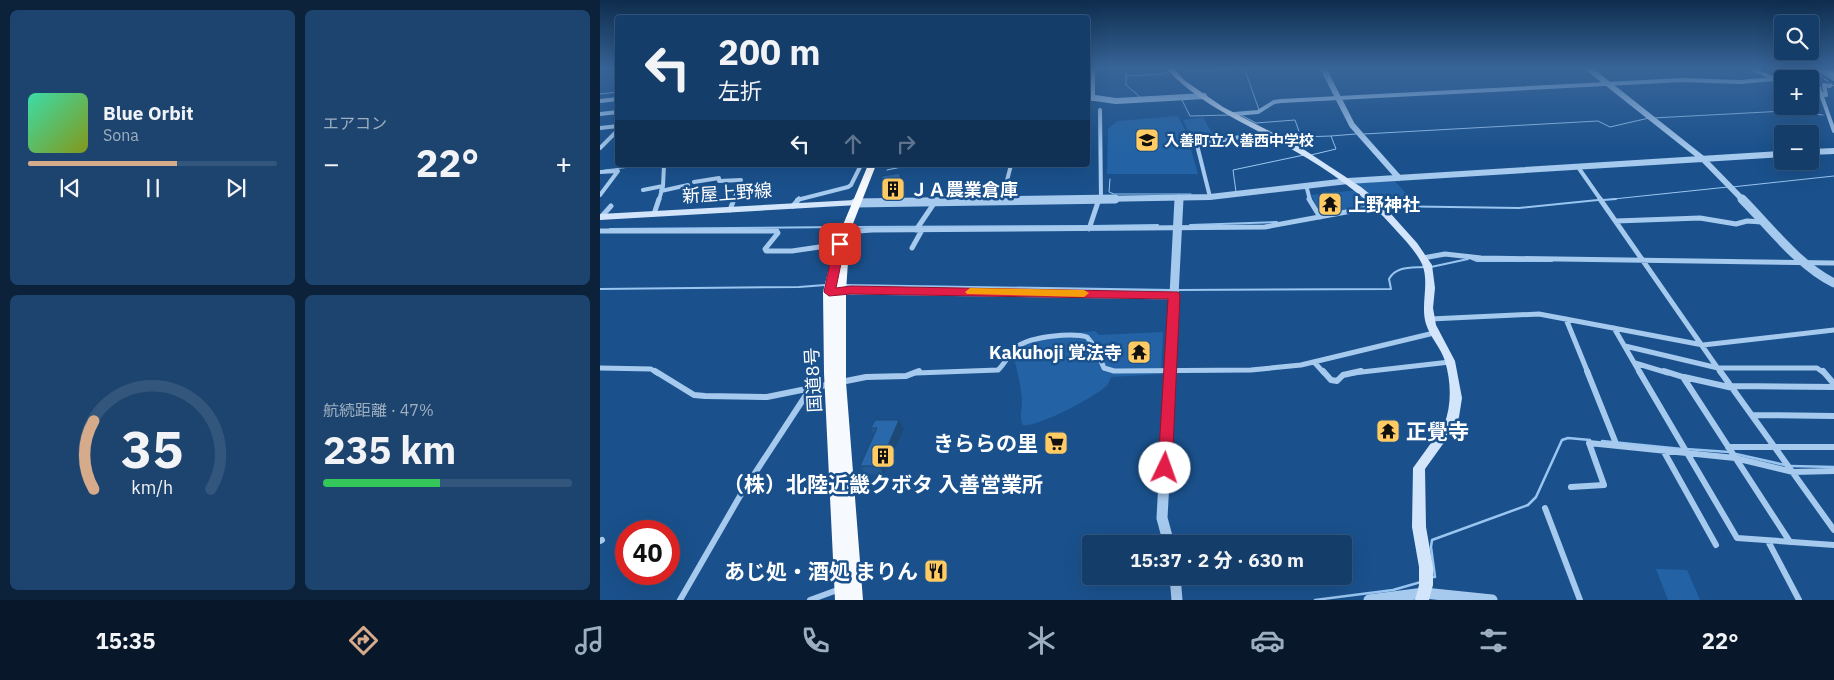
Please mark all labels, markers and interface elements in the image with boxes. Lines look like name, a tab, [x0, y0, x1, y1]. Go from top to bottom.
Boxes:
map controls	[1774, 15, 1819, 170]
button: search	[1774, 15, 1819, 60]
text: 200 m	[718, 29, 821, 75]
icon: left	[635, 35, 700, 100]
button: +	[1774, 70, 1819, 115]
text: 左折	[718, 76, 762, 105]
text: Blue Orbit	[103, 101, 193, 125]
text: エアコン	[323, 113, 387, 133]
text: Sona	[103, 125, 139, 145]
button: −	[1774, 125, 1819, 170]
school or university icon: 入善町立入善西中学校	[1134, 127, 1160, 153]
icon: left	[786, 130, 814, 158]
icon: ahead	[839, 130, 867, 158]
icon: right	[892, 130, 920, 158]
place label: 入善町立入善西中学校	[1164, 131, 1314, 150]
text: 22°	[416, 138, 479, 187]
text: −	[323, 145, 340, 182]
text: +	[555, 145, 572, 182]
icon: previous	[56, 174, 84, 202]
icon: pause	[139, 174, 167, 202]
icon: next	[222, 174, 250, 202]
building icon: ＪＡ農業倉庫	[880, 176, 906, 202]
street label: 新屋上野線	[681, 178, 773, 208]
place label: ＪＡ農業倉庫	[910, 178, 1018, 201]
temple icon: 上野神社	[1317, 191, 1343, 217]
place label: 上野神社	[1348, 193, 1420, 216]
pin	[819, 223, 861, 265]
icon: arrive	[826, 230, 854, 258]
temple icon: Kakuhoji 覚法寺	[1126, 339, 1152, 365]
place label: Kakuhoji 覚法寺	[989, 341, 1122, 364]
street label: 国道8号	[800, 347, 826, 413]
text: 航続距離 · 47%	[323, 400, 434, 420]
text: 35	[121, 415, 184, 482]
place label: 正覺寺	[1406, 417, 1469, 445]
temple icon: 正覺寺	[1375, 418, 1401, 444]
text: 235 km	[323, 425, 456, 474]
place label: きららの里	[933, 429, 1038, 457]
supermarket icon: きららの里	[1043, 430, 1069, 456]
position arrow	[1138, 441, 1190, 493]
building icon: （株）北陸近畿クボタ 入善営業所	[870, 443, 896, 469]
place label: （株）北陸近畿クボタ 入善営業所	[723, 470, 1043, 498]
text: km/h	[132, 476, 174, 499]
speed limit sign: 40	[615, 520, 680, 585]
text: 15:37 · 2 分 · 630 m	[1130, 548, 1304, 572]
place label: あじ処・酒処 まりん	[724, 557, 918, 585]
restaurant icon: あじ処・酒処 まりん	[923, 558, 949, 584]
icon: directions	[346, 623, 381, 658]
icon: music	[572, 623, 607, 658]
icon: phone	[798, 623, 833, 658]
icon: climate	[1024, 623, 1059, 658]
icon: car	[1250, 623, 1285, 658]
icon: filters	[1476, 623, 1511, 658]
text: 15:35	[95, 626, 156, 655]
text: 22°	[1702, 626, 1738, 655]

